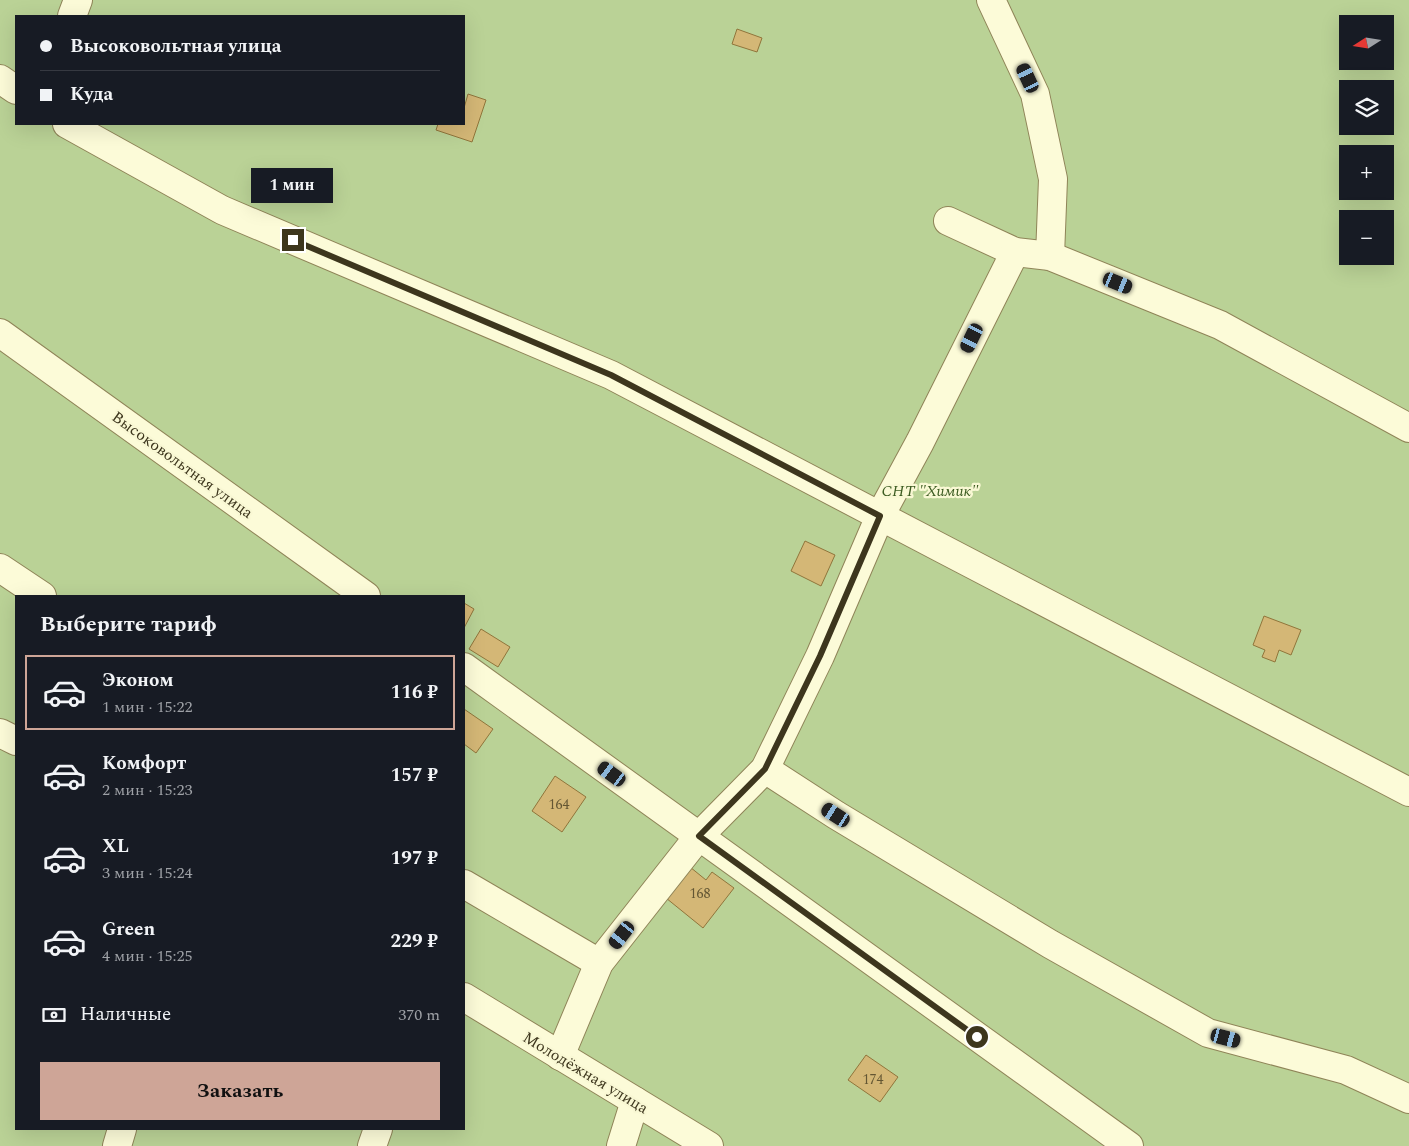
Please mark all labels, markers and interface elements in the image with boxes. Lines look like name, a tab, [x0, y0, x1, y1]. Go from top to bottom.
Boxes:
north arrow	[1339, 15, 1394, 70]
map controls	[1339, 15, 1394, 265]
text: Высоковольтная улица	[70, 32, 281, 61]
car	[1014, 61, 1041, 95]
text: Куда	[70, 80, 113, 109]
button: layers	[1339, 80, 1394, 135]
button: +	[1339, 145, 1394, 200]
callout: 1 мин	[252, 168, 334, 202]
text: 1 мин	[269, 173, 315, 197]
button: −	[1339, 210, 1394, 265]
route end	[282, 229, 304, 251]
car	[1101, 270, 1134, 296]
car	[958, 321, 985, 355]
street label: Высоковольтная улица	[107, 405, 258, 525]
park label: СНТ "Химик"	[882, 479, 979, 503]
text: Выберите тариф	[40, 608, 217, 641]
text: Эконом	[102, 666, 173, 695]
icon: car	[42, 670, 87, 715]
text: 116 ₽	[391, 678, 438, 707]
text: 1 мин · 15:22	[102, 695, 192, 719]
text: Комфорт	[102, 749, 186, 778]
icon: car	[42, 753, 87, 798]
car	[595, 759, 628, 789]
text: 157 ₽	[391, 761, 438, 790]
text: 2 мин · 15:23	[102, 778, 192, 802]
house number: 164	[549, 794, 570, 815]
car	[819, 801, 852, 829]
text: XL	[102, 832, 129, 861]
icon: car	[42, 836, 87, 881]
text: 197 ₽	[391, 844, 438, 873]
text: 3 мин · 15:24	[102, 861, 192, 885]
house number: 168	[690, 883, 711, 904]
text: Green	[102, 915, 155, 944]
icon: car	[42, 919, 87, 964]
car	[606, 919, 637, 951]
text: 229 ₽	[391, 927, 438, 956]
text: 4 мин · 15:25	[102, 944, 192, 968]
text: Наличные	[80, 1000, 171, 1029]
icon: cash	[40, 1001, 68, 1029]
text: 370 m	[398, 1003, 440, 1027]
street label: Молодёжная улица	[518, 1026, 653, 1120]
route start	[966, 1026, 988, 1048]
car	[1209, 1027, 1242, 1049]
button: Заказать	[40, 1062, 440, 1120]
house number: 174	[863, 1069, 884, 1090]

